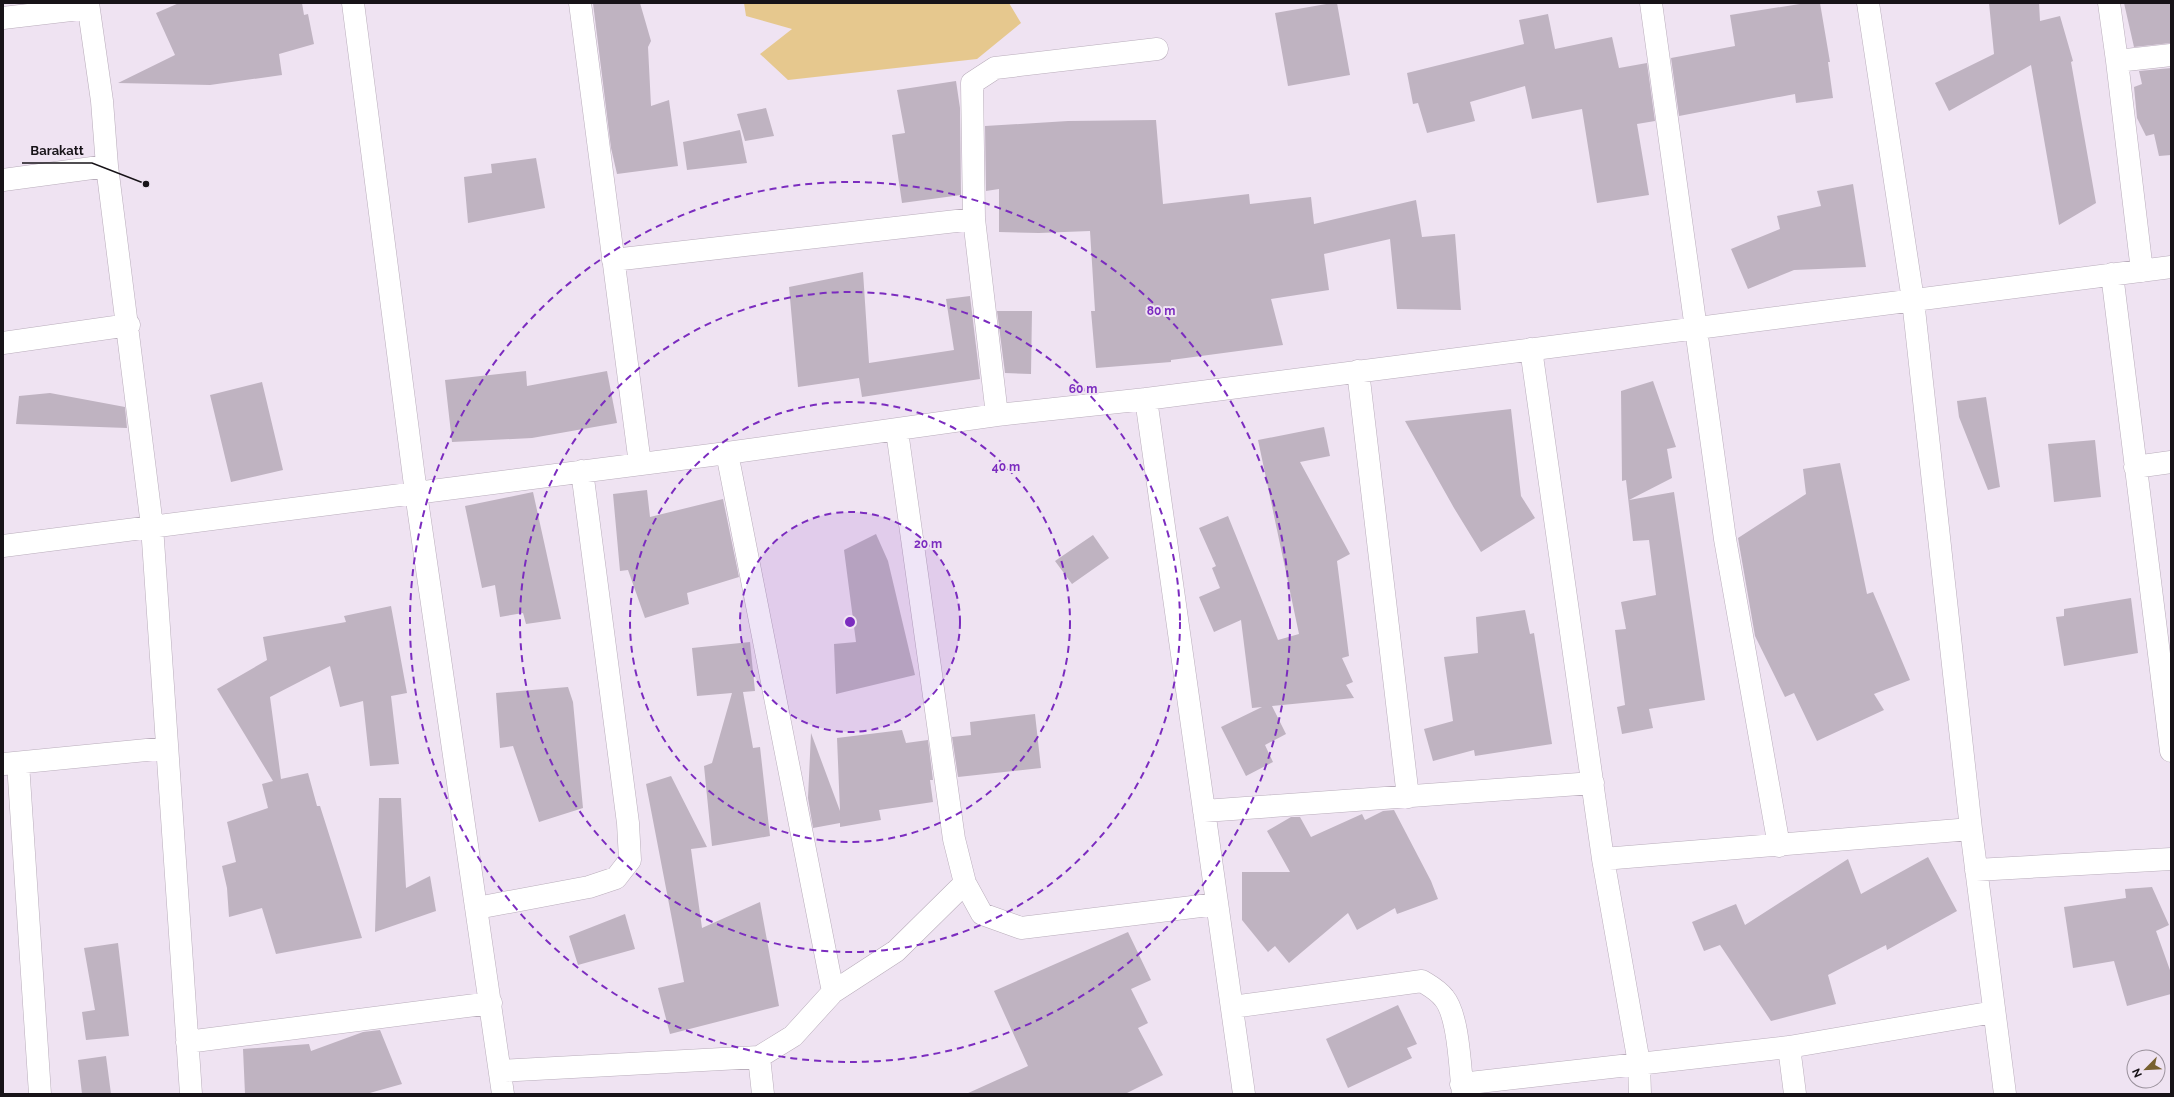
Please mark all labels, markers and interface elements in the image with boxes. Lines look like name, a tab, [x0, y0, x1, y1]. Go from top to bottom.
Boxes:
callout: Barakatt	[22, 138, 92, 163]
text: Barakatt	[30, 143, 84, 158]
text: 80 m	[1147, 304, 1175, 318]
text: 60 m	[1069, 382, 1097, 396]
text: 40 m	[992, 460, 1020, 474]
text: 20 m	[914, 537, 942, 551]
centre of rings	[843, 615, 857, 629]
north arrow	[2126, 1049, 2166, 1089]
text: N	[2130, 1066, 2145, 1079]

